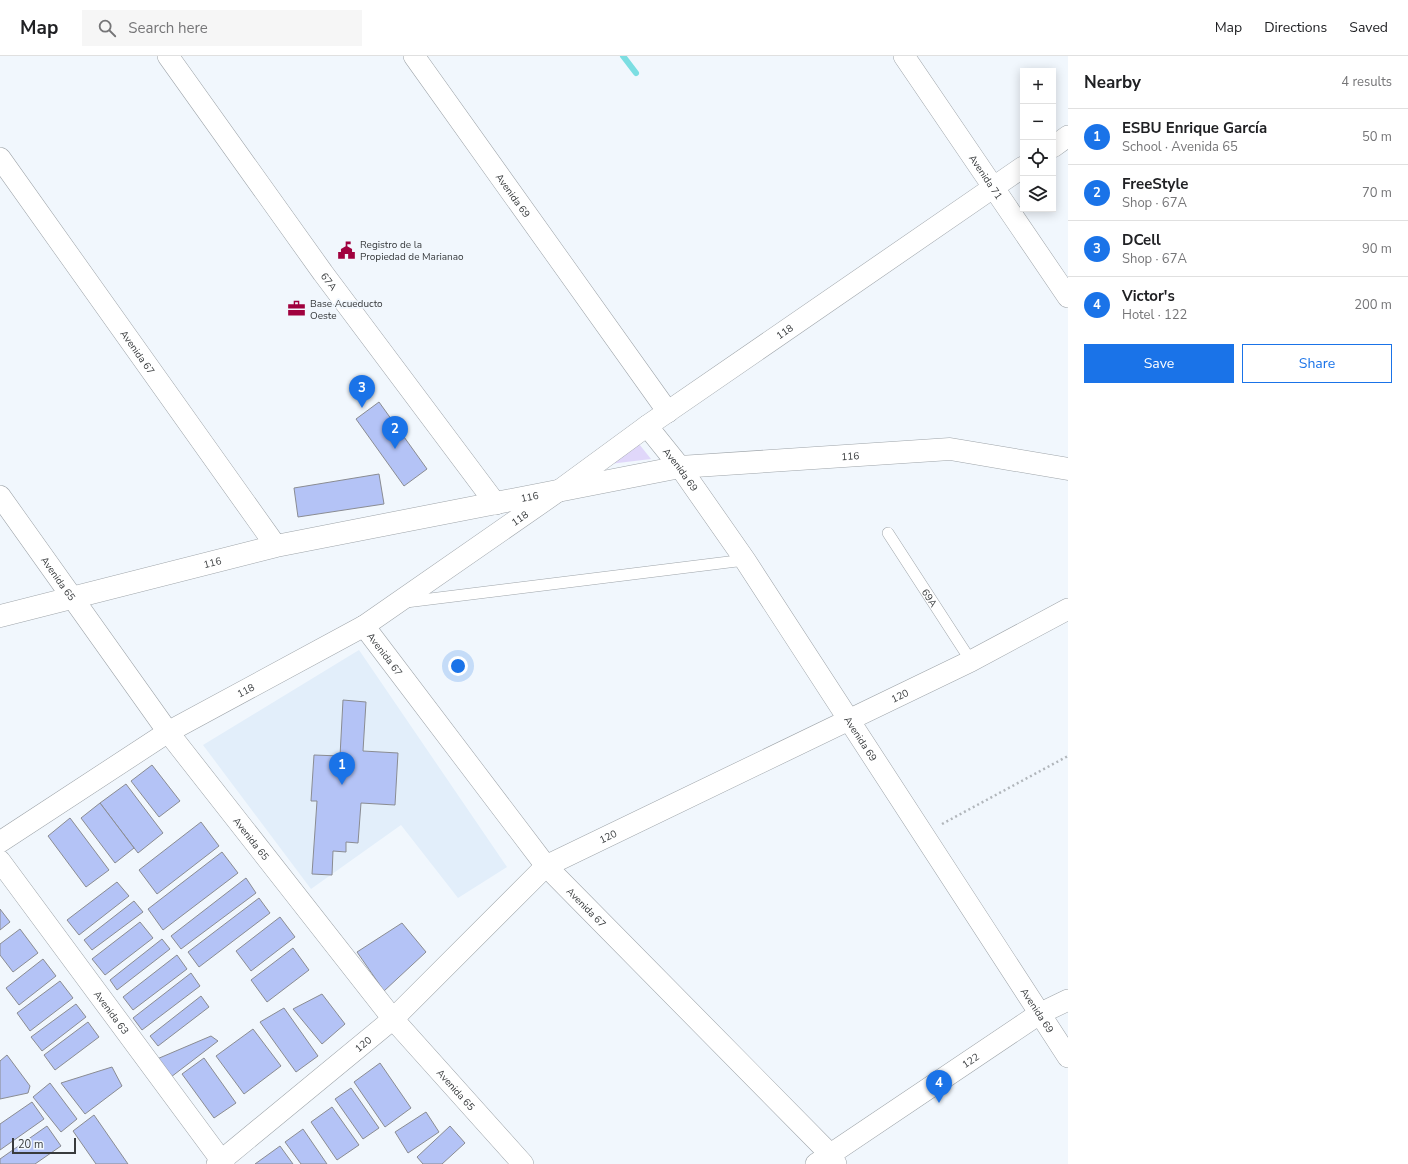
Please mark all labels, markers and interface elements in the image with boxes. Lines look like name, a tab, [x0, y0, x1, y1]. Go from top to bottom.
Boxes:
search box	[82, 10, 362, 46]
text: Map	[20, 15, 58, 41]
icon: search	[96, 17, 118, 39]
text: Search here	[128, 18, 208, 38]
text: Map	[1215, 18, 1242, 37]
text: Directions	[1264, 18, 1327, 37]
text: Saved	[1349, 18, 1388, 37]
map controls	[1020, 68, 1056, 212]
button: +	[1020, 68, 1056, 104]
text: Nearby	[1084, 71, 1141, 94]
text: 4 results	[1341, 73, 1392, 91]
button: −	[1020, 104, 1056, 140]
text: ESBU Enrique García	[1122, 118, 1267, 138]
text: 1	[1093, 128, 1101, 146]
text: 50 m	[1362, 128, 1392, 146]
text: School · Avenida 65	[1122, 138, 1238, 156]
button: locate	[1020, 140, 1056, 176]
street label: Avenida 71	[965, 152, 1005, 202]
street label: Avenida 69	[492, 171, 533, 221]
text: FreeStyle	[1122, 174, 1188, 194]
button: layers	[1020, 176, 1056, 212]
text: 2	[1093, 184, 1101, 202]
text: 70 m	[1362, 184, 1392, 202]
text: Shop · 67A	[1122, 194, 1187, 212]
text: DCell	[1122, 230, 1161, 250]
place label: Registro de la Propiedad de Marianao	[360, 238, 464, 264]
public building icon: Registro de la Propiedad de Marianao	[337, 240, 357, 260]
text: 3	[1093, 240, 1101, 258]
text: 90 m	[1362, 240, 1392, 258]
text: Shop · 67A	[1122, 250, 1187, 268]
street label: 67A	[317, 270, 340, 294]
text: Victor's	[1122, 286, 1175, 306]
text: 4	[1093, 296, 1101, 314]
text: 200 m	[1354, 296, 1392, 314]
place label: Base Acueducto Oeste	[310, 297, 383, 323]
office icon: Base Acueducto Oeste	[287, 299, 307, 319]
text: Hotel · 122	[1122, 306, 1187, 324]
street label: 118	[774, 321, 796, 343]
street label: Avenida 67	[117, 328, 158, 377]
button: Save	[1084, 344, 1234, 383]
button: Share	[1242, 344, 1392, 383]
pin: 3	[349, 375, 375, 408]
pin: 2	[382, 416, 408, 449]
street label: Avenida 69	[659, 445, 701, 495]
street label: 116	[841, 449, 860, 464]
street label: 116	[519, 489, 540, 506]
street label: 118	[509, 508, 532, 530]
street label: Avenida 65	[37, 554, 78, 604]
street label: 116	[202, 554, 223, 572]
street label: 69A	[918, 586, 941, 611]
street label: Avenida 67	[363, 630, 405, 679]
your location	[448, 656, 468, 676]
street label: 118	[235, 680, 257, 701]
street label: 120	[889, 686, 911, 707]
street label: Avenida 69	[840, 714, 880, 764]
pin: 1	[329, 752, 355, 785]
street label: Avenida 65	[229, 815, 272, 864]
street label: 120	[597, 827, 619, 847]
street label: Avenida 67	[563, 885, 609, 931]
street label: Avenida 69	[1017, 985, 1057, 1036]
street label: Avenida 63	[90, 988, 132, 1038]
street label: 120	[352, 1033, 375, 1056]
street label: 122	[960, 1050, 982, 1072]
street label: Avenida 65	[433, 1066, 478, 1114]
pin: 4	[926, 1070, 952, 1103]
scale bar	[12, 1136, 76, 1155]
text: 20 m	[18, 1137, 43, 1152]

